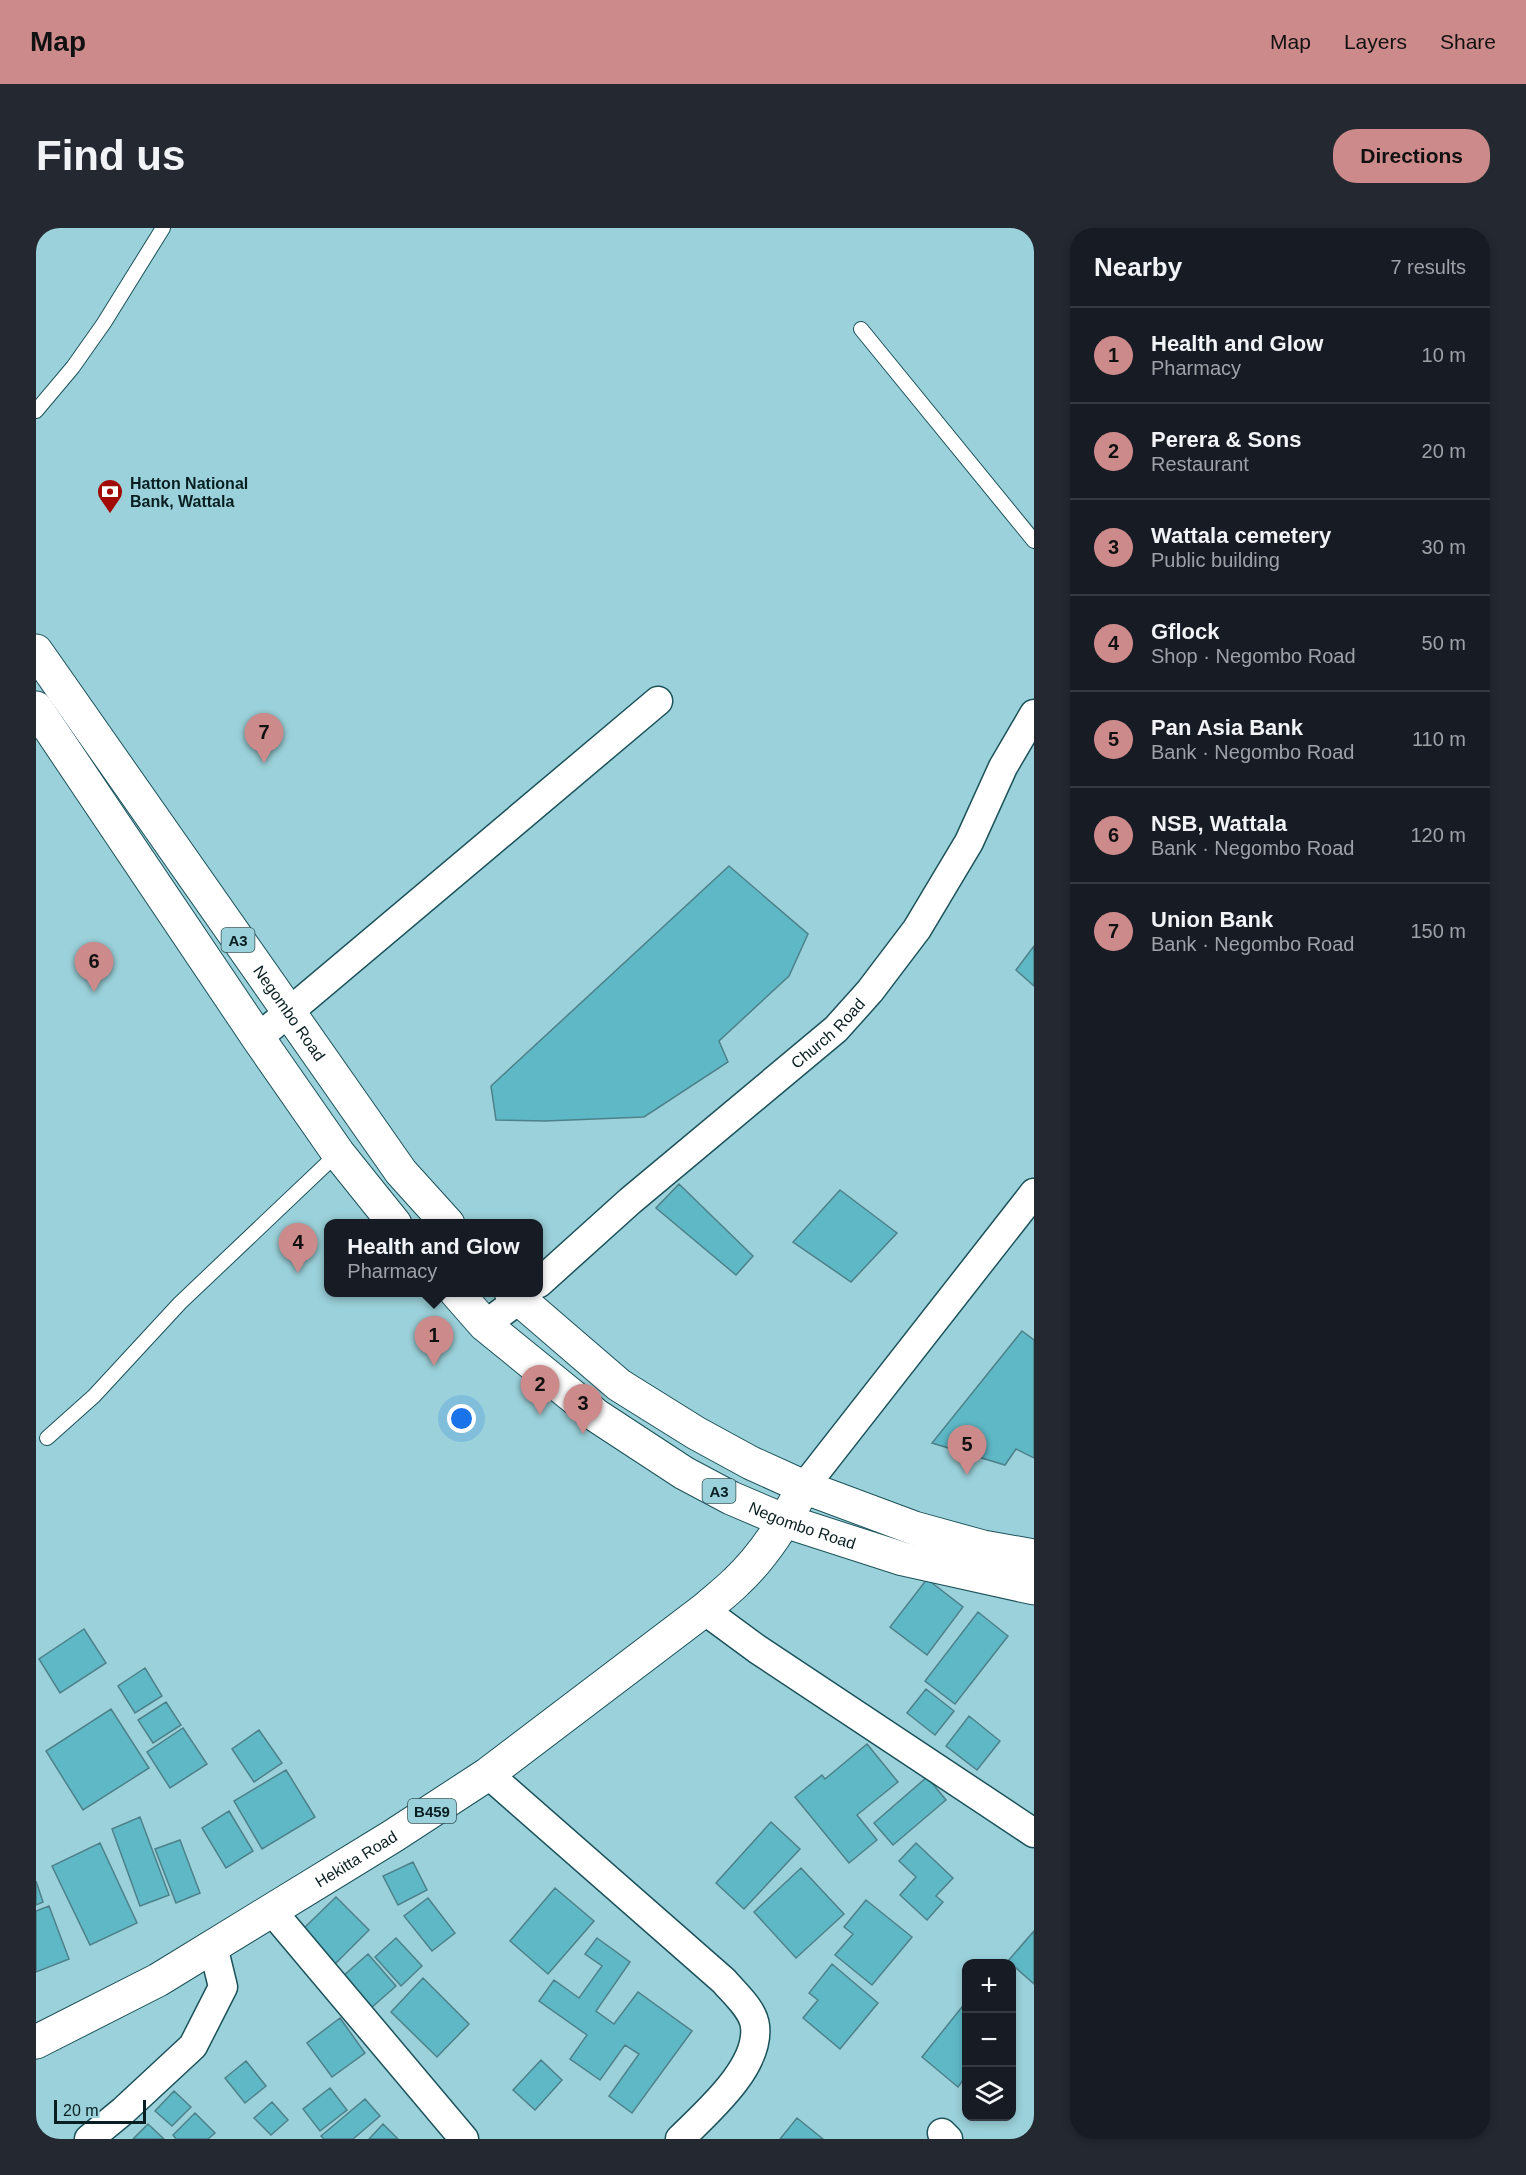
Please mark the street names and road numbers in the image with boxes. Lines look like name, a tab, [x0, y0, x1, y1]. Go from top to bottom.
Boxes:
road number: A3	[222, 928, 254, 952]
street label: Negombo Road	[250, 962, 329, 1064]
street label: Church Road	[788, 995, 868, 1071]
road number: A3	[702, 1479, 736, 1503]
street label: Negombo Road	[746, 1498, 858, 1552]
road number: B459	[408, 1799, 456, 1823]
street label: Hekitta Road	[312, 1827, 400, 1890]

